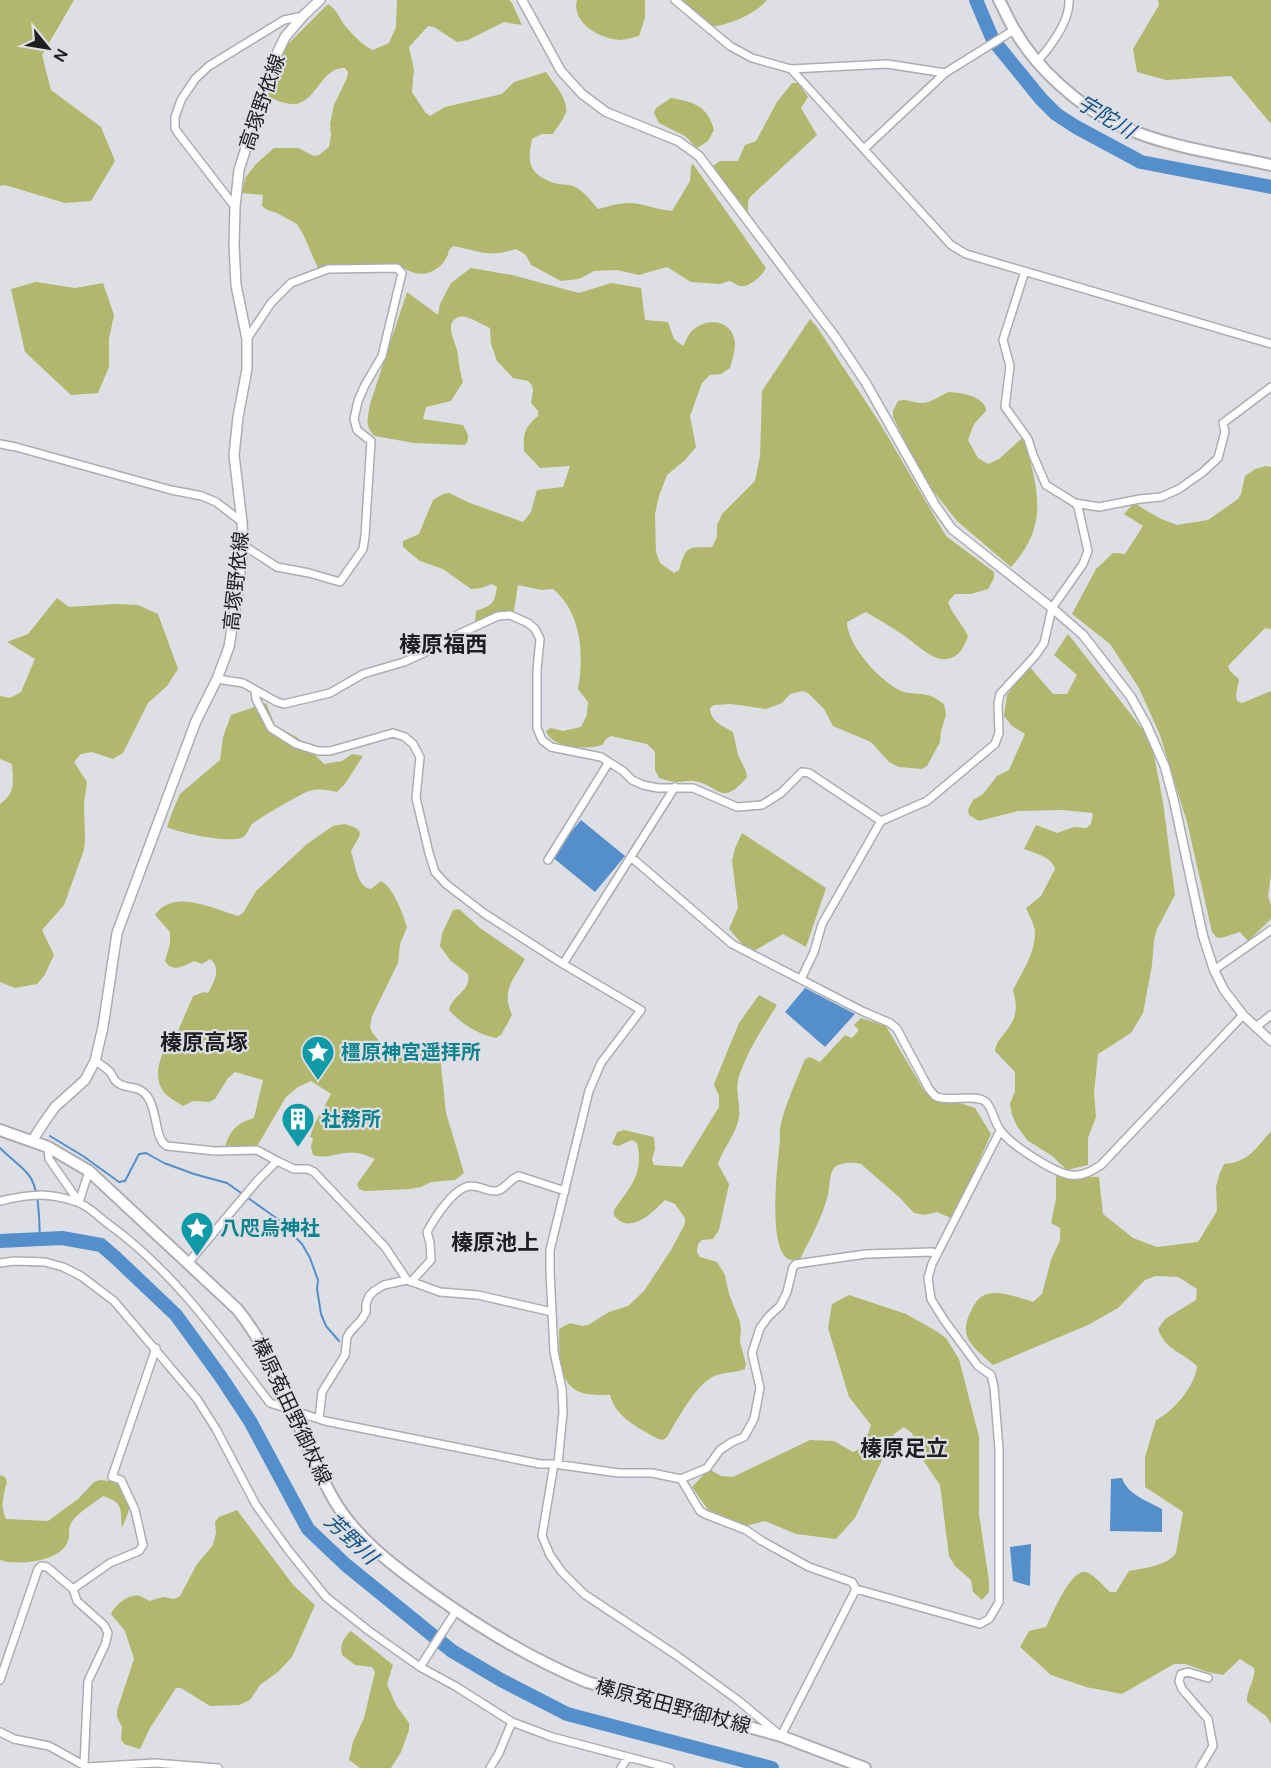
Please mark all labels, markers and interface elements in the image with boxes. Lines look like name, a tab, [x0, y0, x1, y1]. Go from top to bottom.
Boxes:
north arrow	[18, 18, 78, 78]
text: N	[49, 45, 73, 66]
street label: 高塚野依線	[233, 50, 291, 154]
water label: 宇陀川	[1072, 89, 1142, 146]
street label: 高塚野依線	[218, 530, 254, 632]
district label: 榛原福西	[399, 630, 487, 659]
district label: 榛原高塚	[160, 1028, 248, 1057]
place icon: 橿原神宮遥拝所	[300, 1034, 336, 1081]
place label: 橿原神宮遥拝所	[341, 1039, 481, 1065]
building icon: 社務所	[280, 1101, 316, 1148]
place label: 社務所	[321, 1106, 381, 1132]
place icon: 八咫烏神社	[179, 1210, 215, 1257]
place label: 八咫烏神社	[220, 1215, 320, 1241]
district label: 榛原池上	[451, 1228, 539, 1257]
street label: 榛原菟田野御杖線	[246, 1333, 338, 1489]
district label: 榛原足立	[860, 1434, 948, 1463]
water label: 芳野川	[318, 1507, 385, 1572]
street label: 榛原菟田野御杖線	[592, 1673, 754, 1739]

